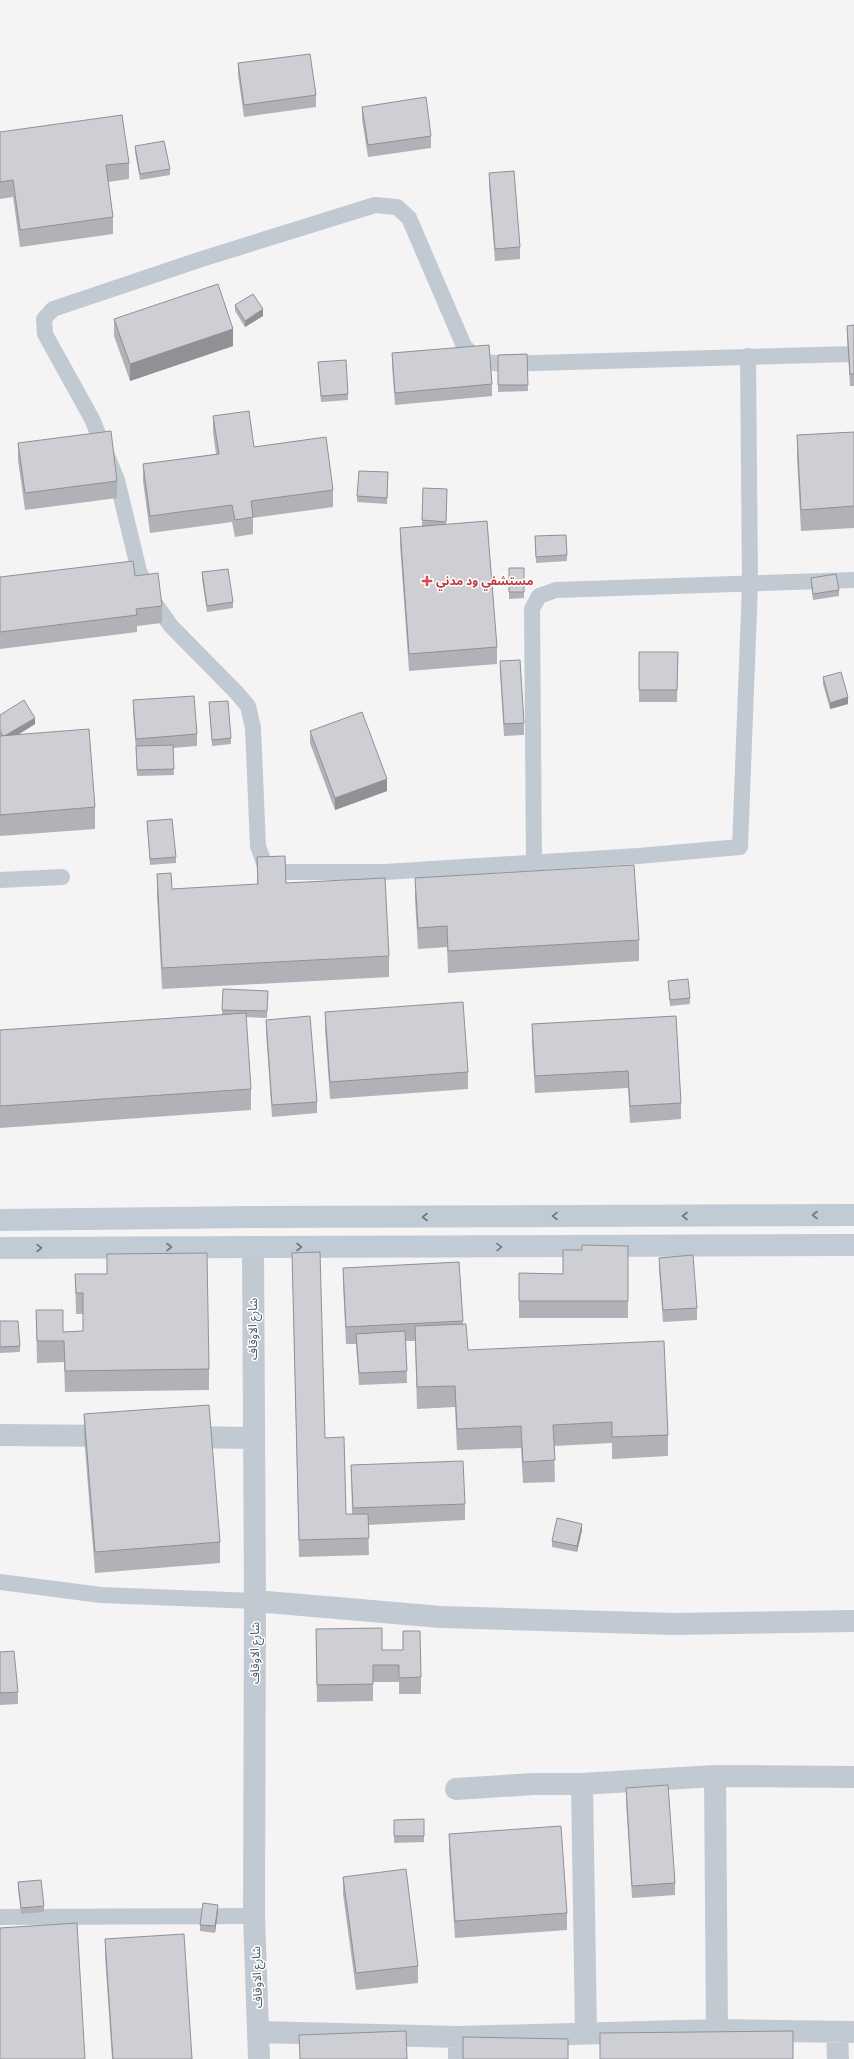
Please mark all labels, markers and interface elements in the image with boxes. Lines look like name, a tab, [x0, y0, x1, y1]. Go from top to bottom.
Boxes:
place label: مستشفي ود مدني	[436, 574, 533, 591]
marker: مستشفي ود مدني	[421, 575, 433, 587]
one-way arrow	[812, 1211, 818, 1219]
one-way arrow	[552, 1212, 558, 1220]
one-way arrow	[682, 1212, 688, 1220]
one-way arrow	[422, 1213, 428, 1221]
one-way arrow	[166, 1243, 172, 1251]
one-way arrow	[296, 1243, 302, 1251]
one-way arrow	[496, 1243, 502, 1251]
one-way arrow	[36, 1244, 42, 1252]
street label: شارع الاوقاف	[246, 1298, 262, 1360]
street label: شارع الاوقاف	[248, 1622, 264, 1684]
street label: شارع الاوقاف	[249, 1946, 267, 2008]

